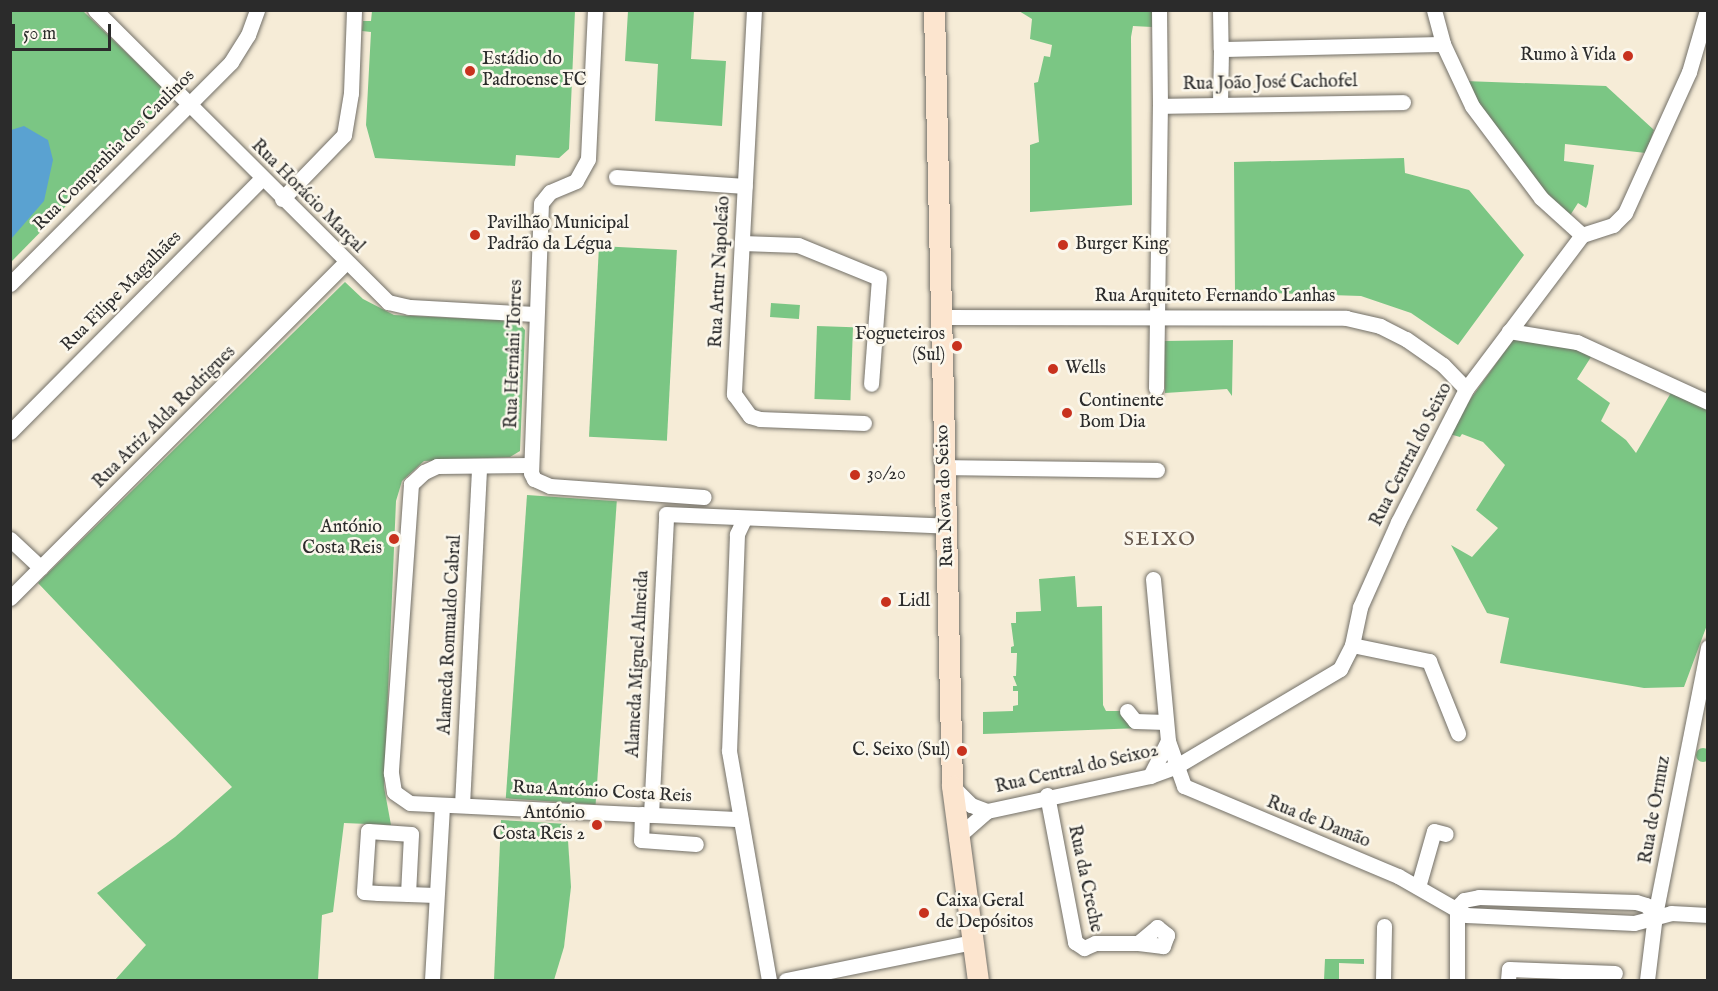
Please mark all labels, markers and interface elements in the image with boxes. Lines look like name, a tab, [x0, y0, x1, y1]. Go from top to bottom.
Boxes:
scale bar	[15, 12, 114, 50]
text: 50 m	[23, 23, 56, 46]
place label: Rumo à Vida	[1520, 45, 1616, 67]
marker: Rumo à Vida	[1621, 49, 1635, 63]
place label: Estádio do Padroense FC	[482, 50, 587, 92]
marker: Estádio do Padroense FC	[463, 64, 477, 78]
street label: Rua Companhia dos Caulinos	[30, 66, 200, 236]
street label: Rua João José Cachofel	[1182, 72, 1358, 96]
street label: Rua Horácio Marçal	[246, 136, 368, 258]
street label: Rua Artur Napoleão	[706, 195, 736, 349]
place label: Pavilhão Municipal Padrão da Légua	[487, 214, 629, 256]
street label: Rua Filipe Magalhães	[57, 227, 187, 357]
marker: Pavilhão Municipal Padrão da Légua	[468, 228, 482, 242]
place label: Burger King	[1075, 234, 1169, 256]
marker: Burger King	[1056, 238, 1070, 252]
street label: Rua Hernâni Torres	[502, 279, 528, 429]
street label: Rua Arquiteto Fernando Lanhas	[1095, 286, 1335, 308]
place label: Fogueteiros (Sul)	[855, 325, 945, 368]
marker: Fogueteiros (Sul)	[950, 339, 964, 353]
street label: Rua Atriz Alda Rodrigues	[89, 342, 241, 494]
place label: Wells	[1065, 358, 1106, 380]
marker: Wells	[1046, 362, 1060, 376]
street label: Rua Central do Seixo	[1366, 379, 1458, 531]
place label: Continente Bom Dia	[1079, 392, 1164, 434]
marker: Continente Bom Dia	[1060, 406, 1074, 420]
street label: Rua Nova do Seixo	[933, 424, 959, 568]
place label: 30/20	[867, 464, 906, 486]
marker: 30/20	[848, 468, 862, 482]
place label: António Costa Reis	[302, 518, 382, 560]
district label: SEIXO	[1124, 527, 1196, 551]
marker: António Costa Reis	[387, 532, 401, 546]
street label: Alameda Romualdo Cabral	[435, 535, 467, 735]
street label: Alameda Miguel Almeida	[623, 570, 655, 758]
place label: Lidl	[898, 591, 930, 613]
marker: Lidl	[879, 595, 893, 609]
place label: C. Seixo (Sul)	[852, 740, 950, 762]
street label: Rua Central do Seixo2	[993, 741, 1161, 799]
marker: C. Seixo (Sul)	[955, 744, 969, 758]
street label: Rua de Ormuz	[1636, 754, 1676, 866]
street label: Rua António Costa Reis	[512, 778, 692, 808]
street label: Rua de Damão	[1263, 792, 1373, 854]
place label: António Costa Reis 2	[493, 804, 585, 846]
marker: António Costa Reis 2	[590, 818, 604, 832]
street label: Rua da Creche	[1062, 823, 1106, 935]
place label: Caixa Geral de Depósitos	[936, 892, 1033, 934]
marker: Caixa Geral de Depósitos	[917, 906, 931, 920]

